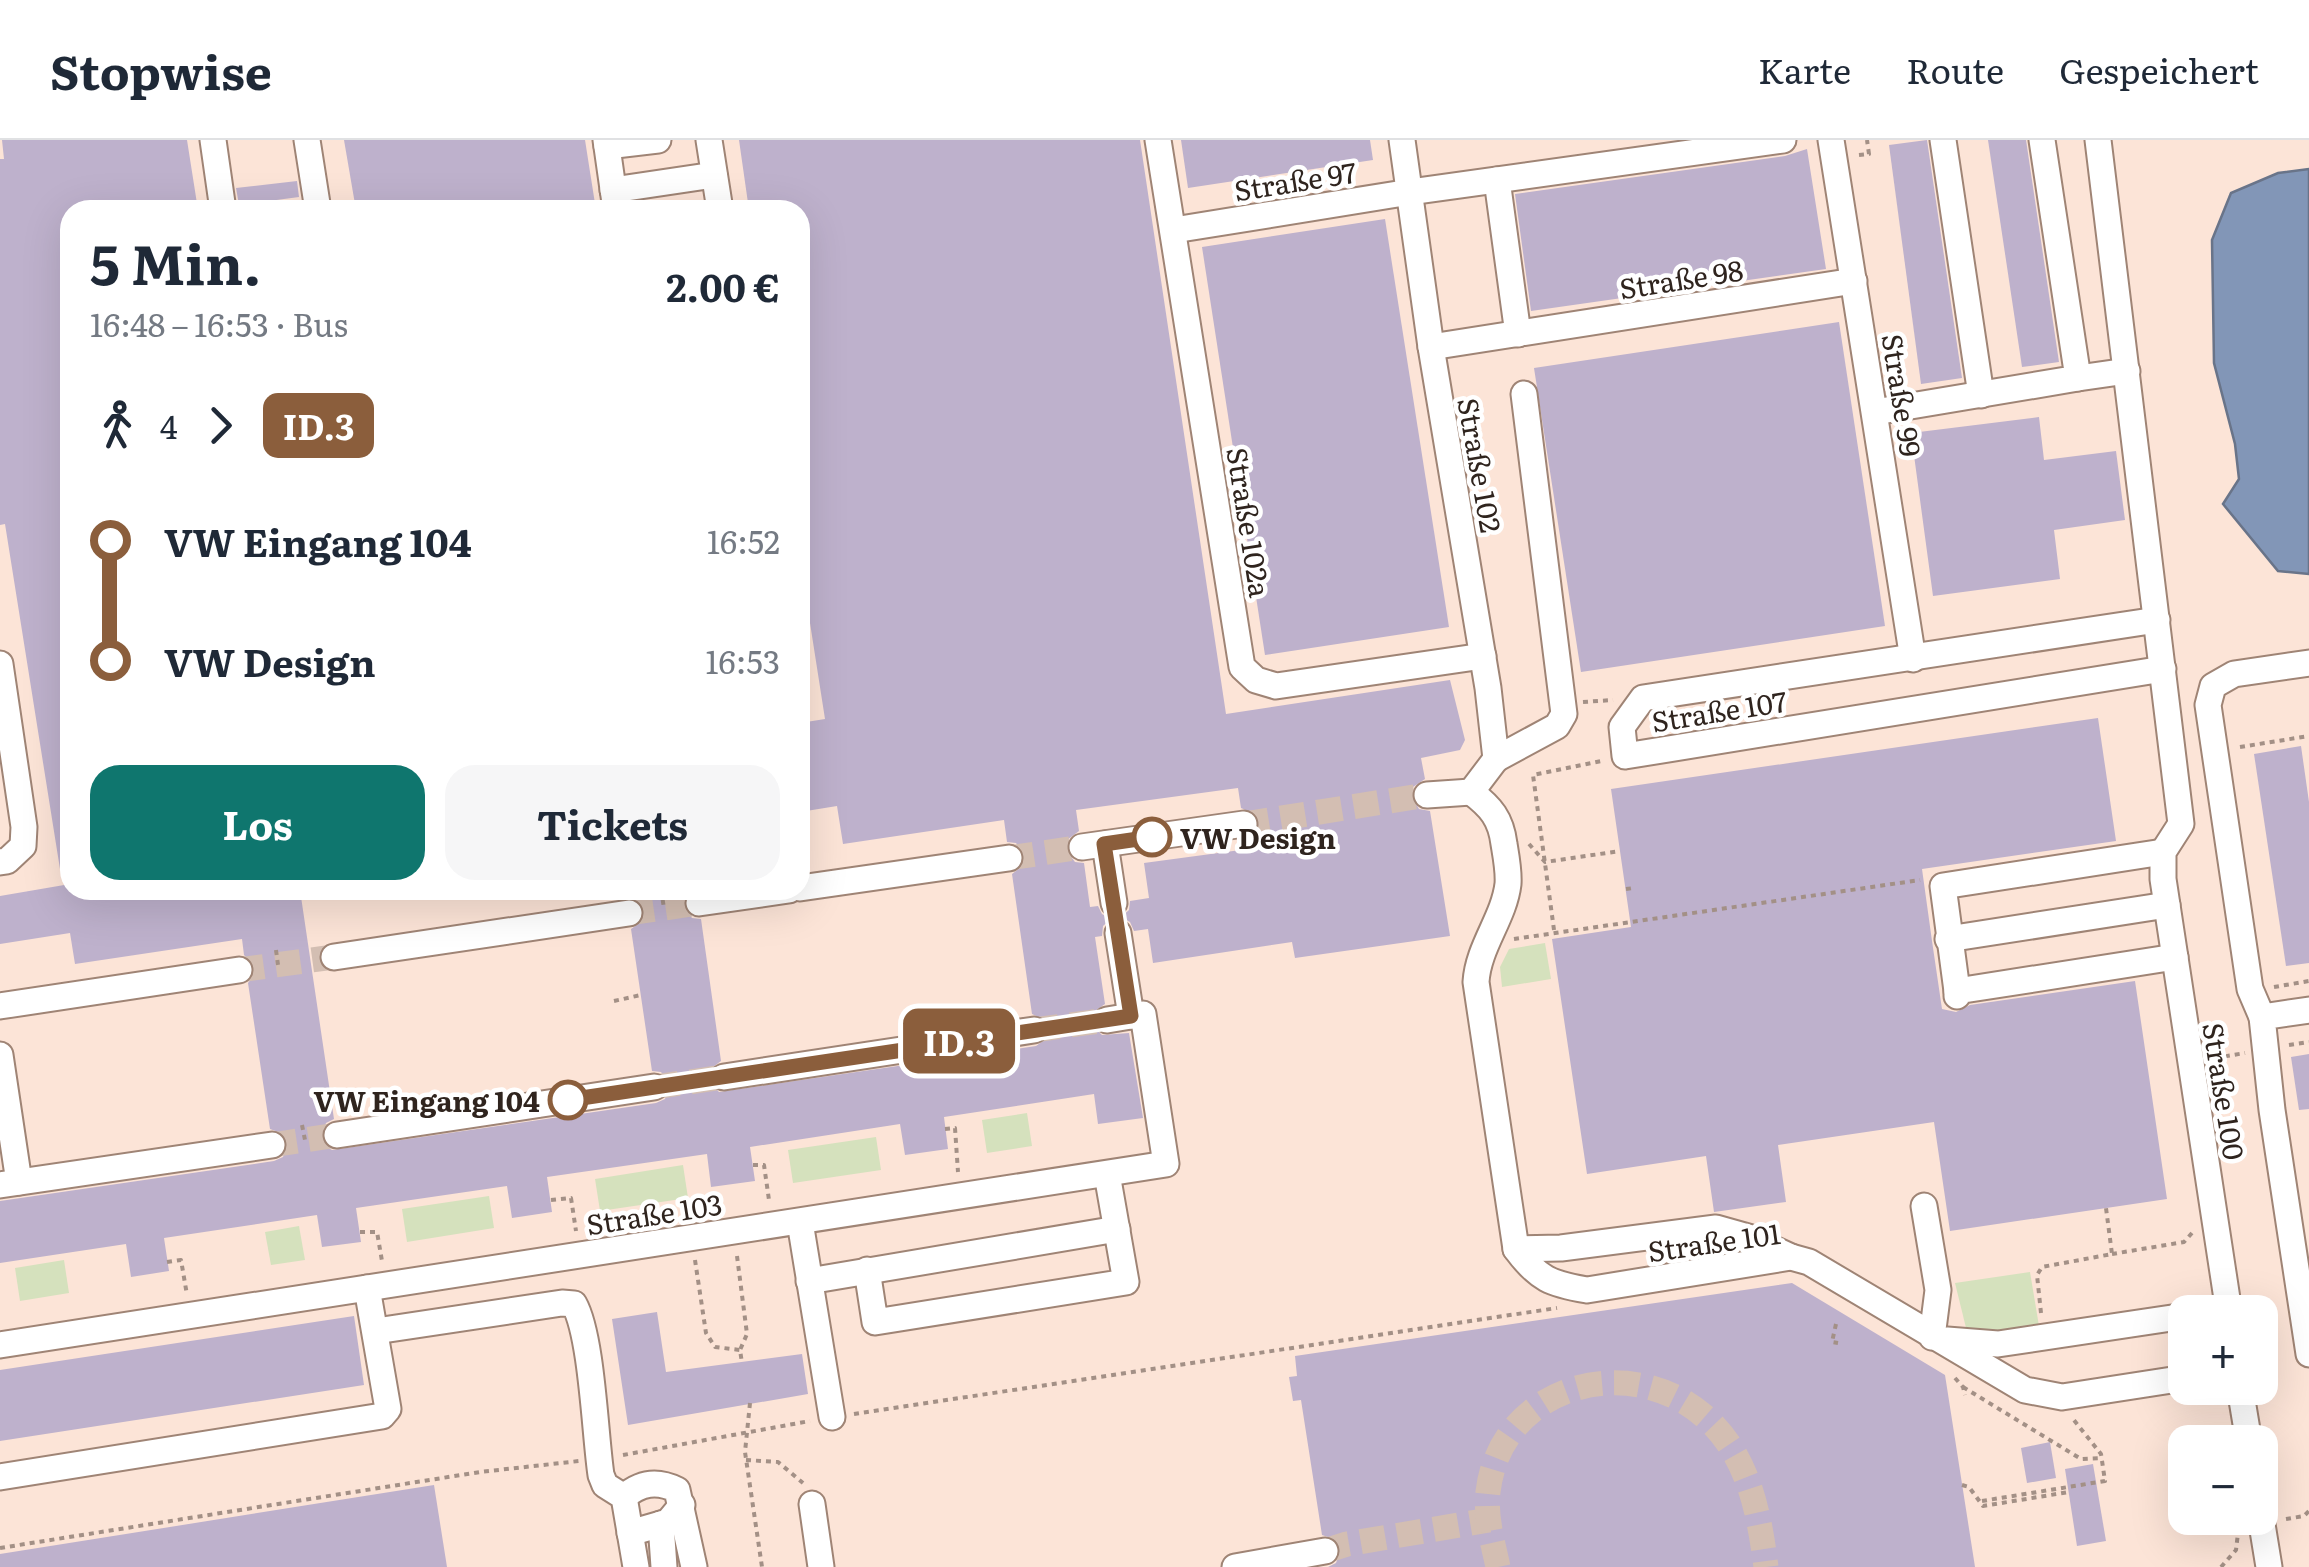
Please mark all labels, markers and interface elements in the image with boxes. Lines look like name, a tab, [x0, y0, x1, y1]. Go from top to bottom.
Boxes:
text: Stopwise	[50, 34, 272, 105]
text: Karte	[1758, 43, 1851, 95]
text: Route	[1906, 43, 2004, 95]
text: Gespeichert	[2059, 43, 2259, 95]
street label: Straße 97	[1231, 150, 1359, 210]
text: 5 Min.	[90, 220, 261, 302]
street label: Straße 98	[1616, 248, 1746, 308]
text: 2.00 €	[666, 257, 780, 314]
text: 16:48 – 16:53 · Bus	[90, 299, 348, 347]
street label: Straße 99	[1873, 331, 1933, 459]
street label: Straße 102	[1449, 394, 1513, 536]
icon: walk	[90, 398, 145, 453]
icon: forward	[193, 398, 248, 453]
text: ID.3	[283, 399, 354, 451]
text: 4	[160, 401, 178, 449]
street label: Straße 102a	[1217, 444, 1283, 600]
text: VW Eingang 104	[164, 512, 472, 569]
text: 16:52	[707, 516, 780, 564]
text: VW Design	[164, 632, 376, 689]
text: 16:53	[706, 636, 780, 684]
street label: Straße 107	[1648, 679, 1790, 741]
button: Los	[90, 765, 425, 880]
button: Tickets	[445, 765, 780, 880]
place label: VW Design	[1180, 816, 1336, 858]
marker: VW Design	[1133, 818, 1171, 856]
line badge: ID.3	[889, 1008, 1029, 1074]
text: ID.3	[923, 1015, 995, 1067]
street label: Straße 100	[2193, 1019, 2257, 1163]
place label: VW Eingang 104	[313, 1079, 540, 1121]
marker: VW Eingang 104	[549, 1081, 587, 1119]
street label: Straße 103	[583, 1182, 725, 1244]
street label: Straße 101	[1645, 1211, 1783, 1271]
map controls	[2168, 1295, 2278, 1535]
button: +	[2168, 1295, 2278, 1405]
button: −	[2168, 1425, 2278, 1535]

